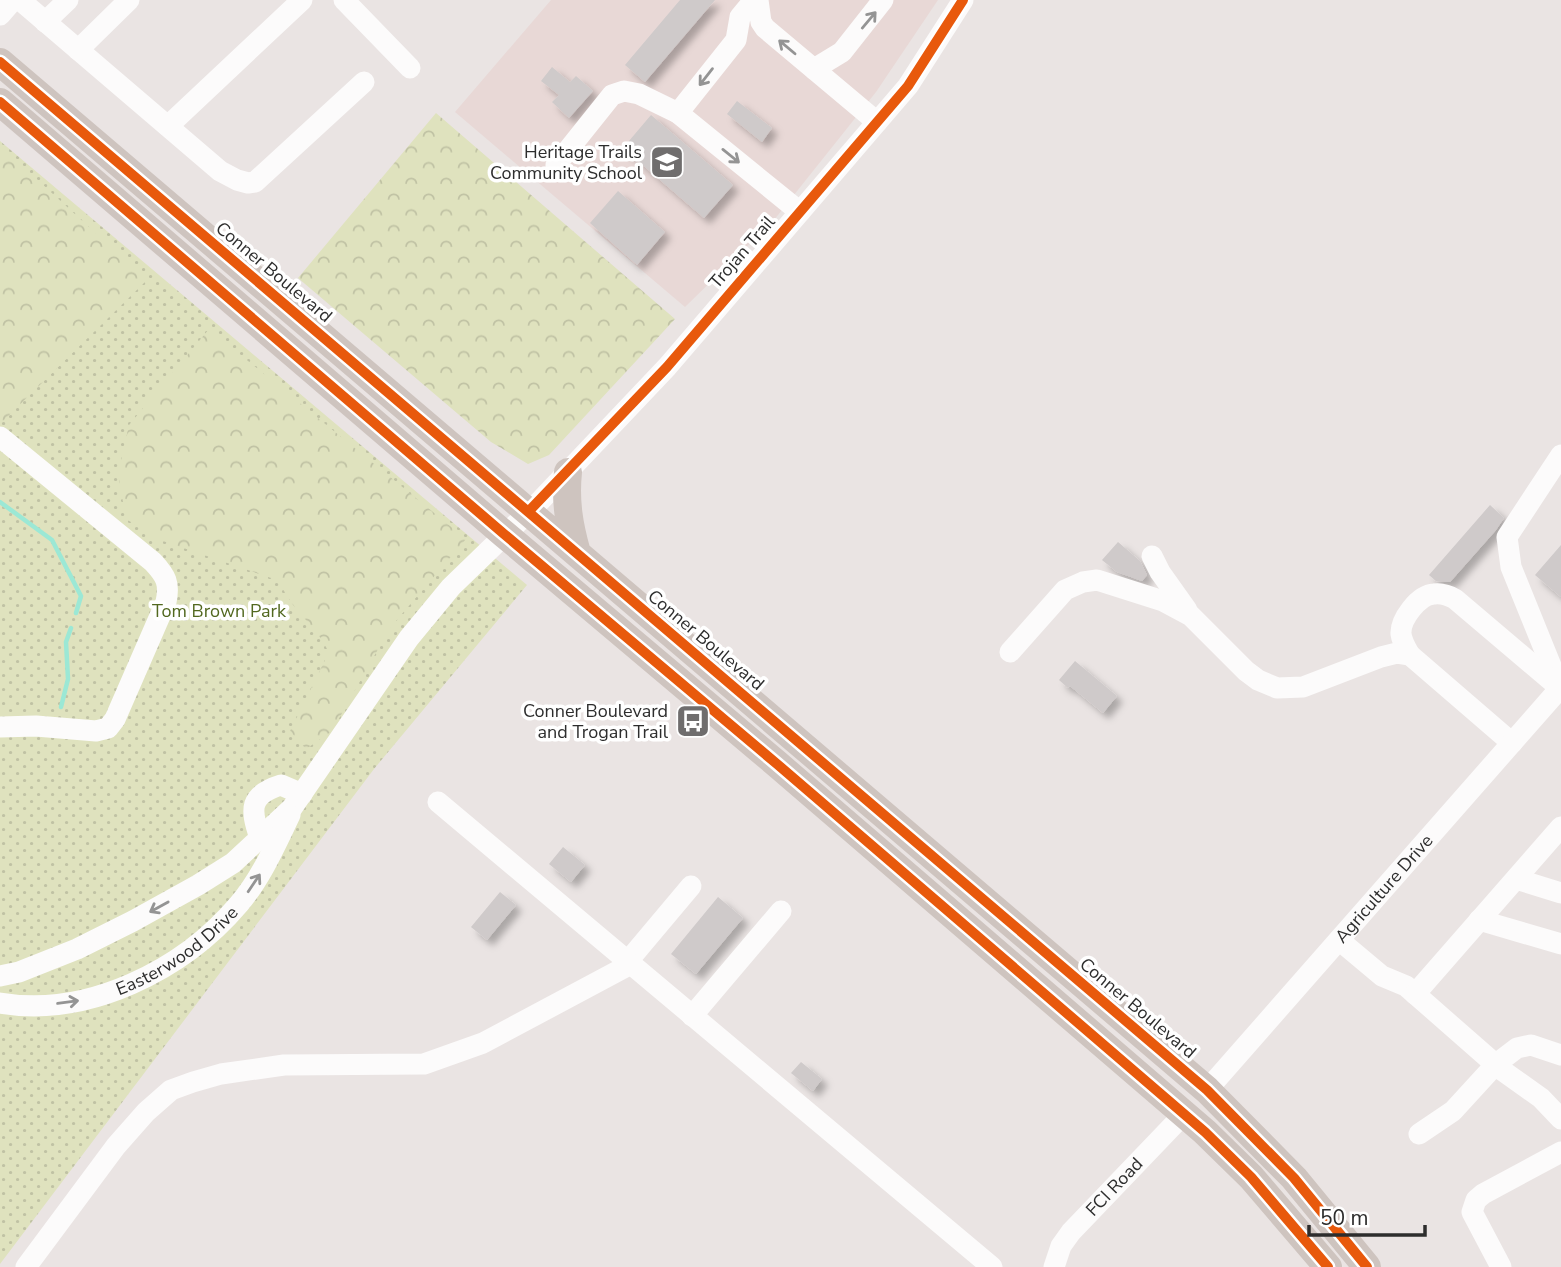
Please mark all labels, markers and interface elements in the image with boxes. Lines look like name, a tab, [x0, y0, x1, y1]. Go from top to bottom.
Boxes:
one-way arrow	[861, 12, 876, 30]
one-way arrow	[778, 39, 796, 55]
one-way arrow	[699, 67, 714, 86]
place label: Heritage Trails Community School	[490, 140, 643, 185]
school or university icon: Heritage Trails Community School	[648, 143, 686, 181]
one-way arrow	[722, 148, 740, 163]
street label: Trojan Trail	[704, 210, 781, 294]
street label: Conner Boulevard	[211, 216, 337, 328]
street label: Conner Boulevard	[643, 584, 769, 696]
park label: Tom Brown Park	[152, 599, 287, 623]
place label: Conner Boulevard and Trogan Trail	[523, 699, 669, 744]
bus stop icon: Conner Boulevard and Trogan Trail	[674, 702, 712, 740]
street label: Agriculture Drive	[1329, 829, 1438, 948]
one-way arrow	[247, 873, 261, 893]
street label: Easterwood Drive	[112, 901, 243, 1001]
one-way arrow	[149, 901, 170, 914]
street label: Conner Boulevard	[1075, 952, 1201, 1064]
one-way arrow	[56, 996, 79, 1009]
street label: FCI Road	[1080, 1152, 1148, 1221]
scale bar	[1309, 1194, 1424, 1238]
text: 50 m	[1320, 1204, 1369, 1232]

